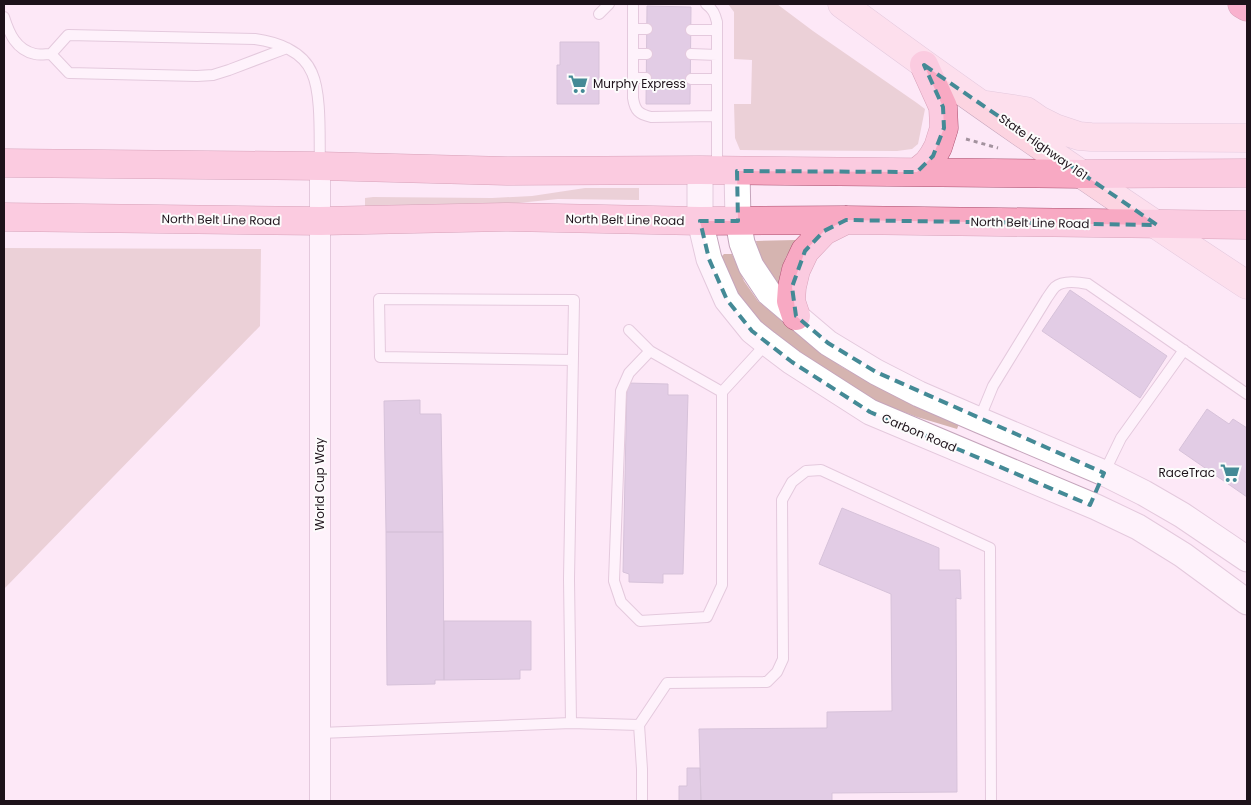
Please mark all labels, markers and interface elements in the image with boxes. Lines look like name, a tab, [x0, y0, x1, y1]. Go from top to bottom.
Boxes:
supermarket icon: Murphy Express	[567, 73, 589, 95]
place label: Murphy Express	[593, 75, 686, 92]
street label: State Highway 161	[995, 110, 1091, 184]
street label: North Belt Line Road	[161, 210, 281, 229]
street label: North Belt Line Road	[565, 210, 685, 229]
street label: North Belt Line Road	[970, 213, 1090, 232]
street label: Carbon Road	[879, 409, 959, 456]
street label: World Cup Way	[311, 437, 328, 530]
supermarket icon: RaceTrac	[1219, 462, 1241, 484]
place label: RaceTrac	[1159, 464, 1215, 481]

